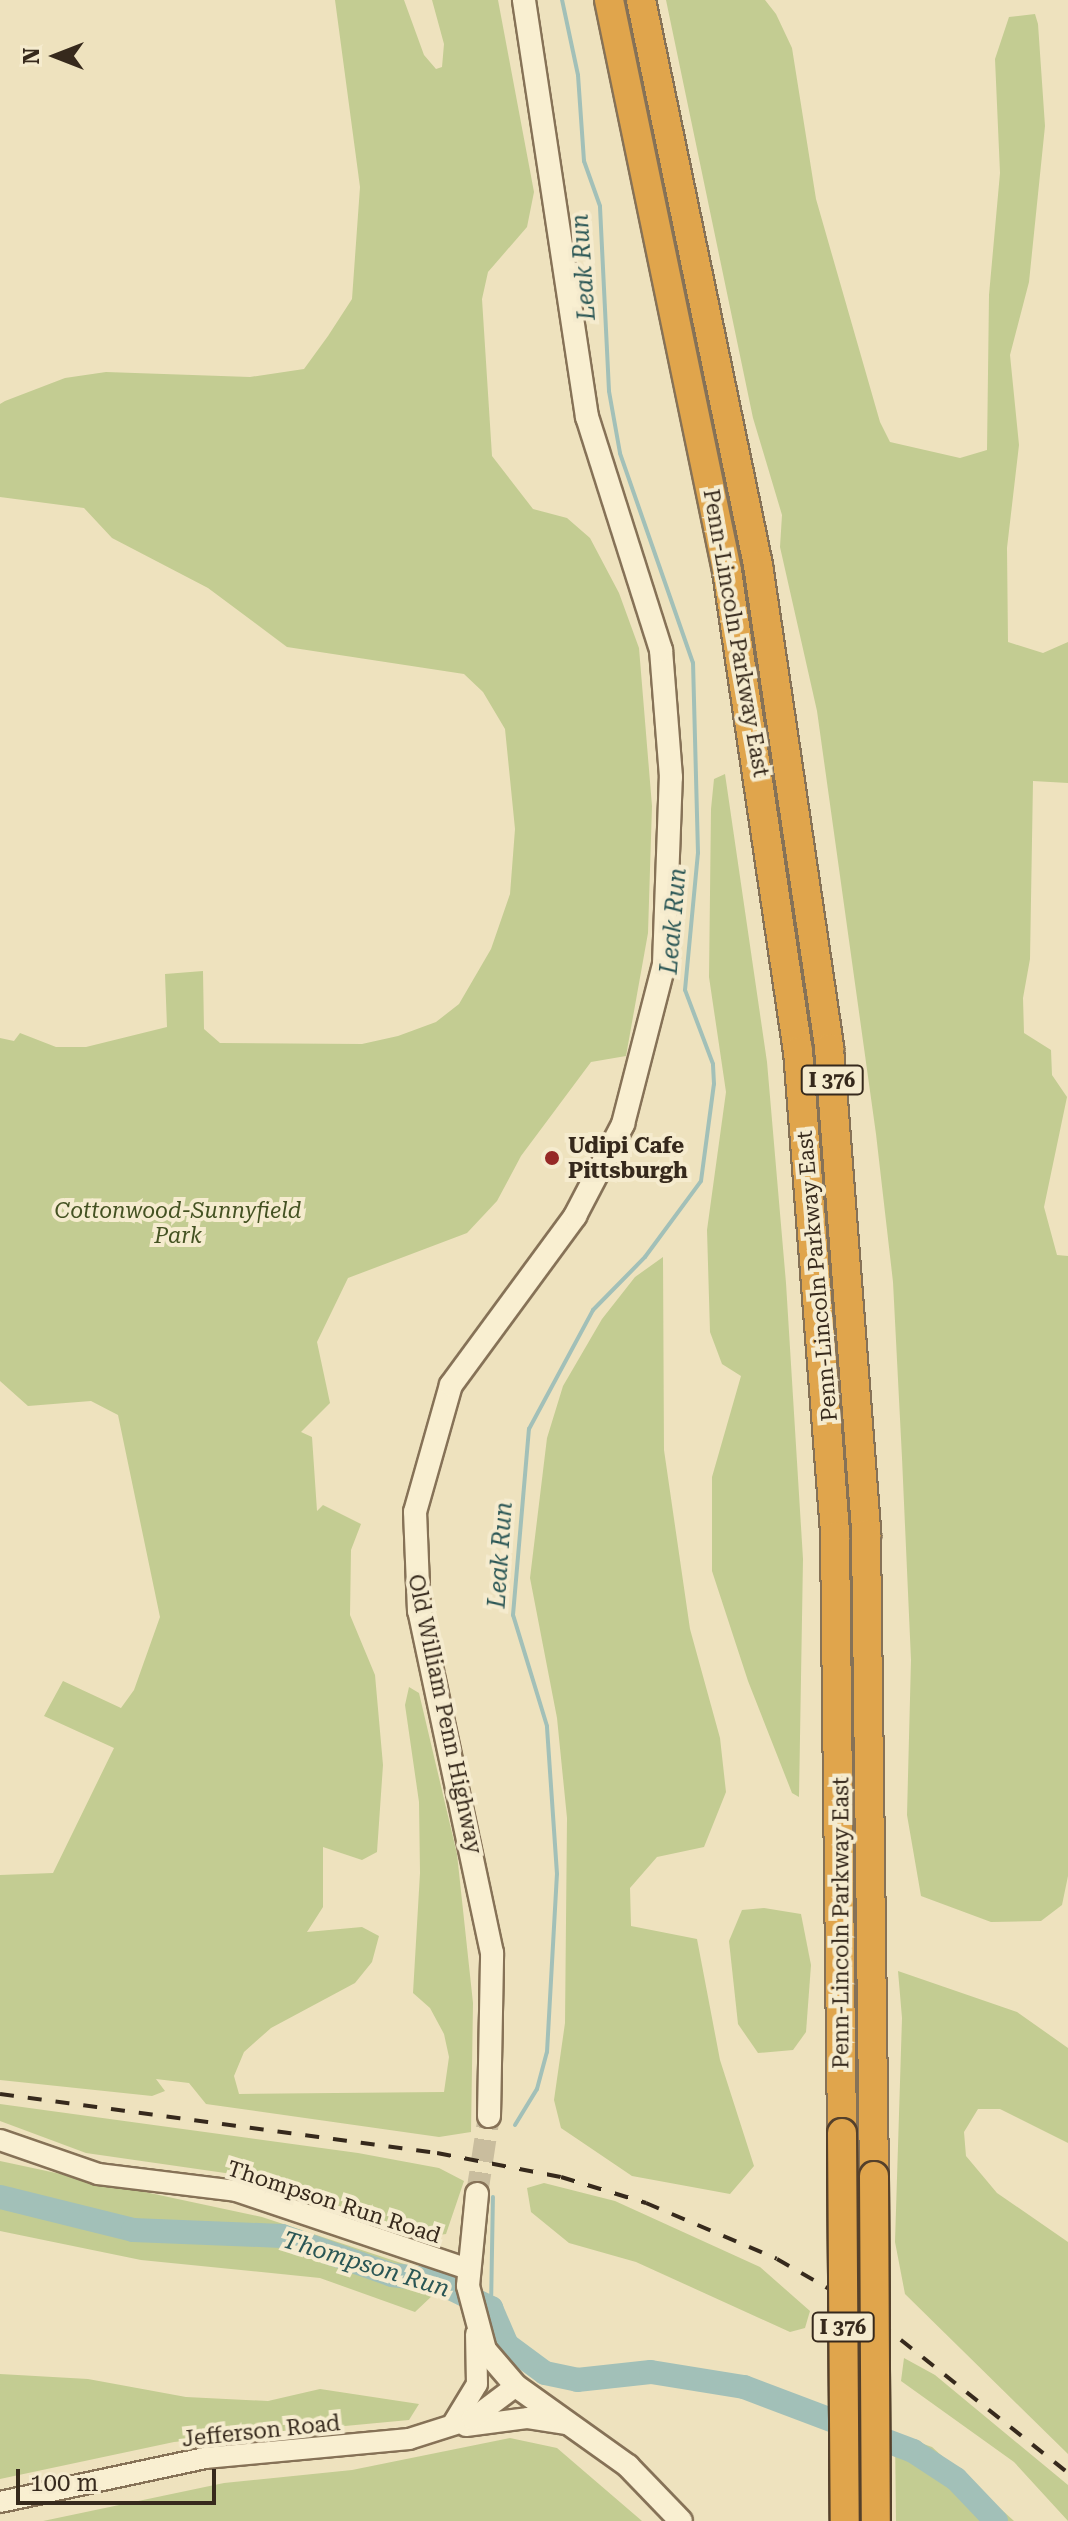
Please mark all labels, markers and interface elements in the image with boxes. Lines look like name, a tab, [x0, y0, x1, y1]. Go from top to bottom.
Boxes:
north arrow	[16, 16, 96, 96]
text: N	[19, 48, 44, 64]
water label: Leak Run	[566, 213, 602, 321]
street label: Penn-Lincoln Parkway East	[698, 487, 774, 779]
water label: Leak Run	[655, 867, 693, 975]
road number: I 376	[800, 1064, 864, 1096]
street label: Penn-Lincoln Parkway East	[791, 1129, 843, 1423]
place label: Udipi Cafe Pittsburgh	[568, 1132, 688, 1184]
marker: Udipi Cafe Pittsburgh	[543, 1149, 561, 1167]
park label: Cottonwood-Sunnyfield Park	[54, 1197, 302, 1248]
water label: Leak Run	[483, 1501, 519, 1609]
street label: Old William Penn Highway	[402, 1572, 488, 1856]
street label: Penn-Lincoln Parkway East	[828, 1777, 854, 2069]
street label: Thompson Run Road	[224, 2155, 444, 2249]
water label: Thompson Run	[279, 2226, 453, 2304]
road number: I 376	[811, 2311, 875, 2343]
street label: Jefferson Road	[181, 2410, 341, 2452]
scale bar	[20, 2453, 220, 2503]
text: 100 m	[30, 2469, 98, 2497]

